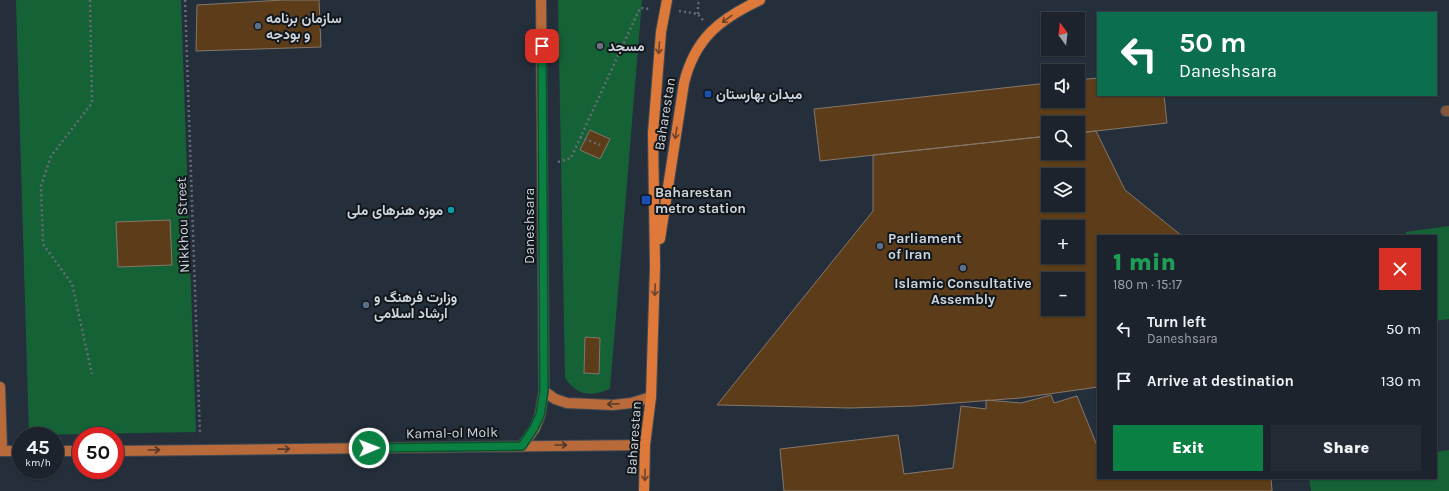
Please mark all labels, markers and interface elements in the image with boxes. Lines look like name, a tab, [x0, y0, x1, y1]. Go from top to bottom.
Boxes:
place label: سازمان برنامه و بودجه	[266, 10, 342, 43]
north arrow	[1041, 12, 1085, 56]
map controls	[1041, 12, 1085, 316]
one-way arrow	[721, 15, 732, 23]
marker: سازمان برنامه و بودجه	[253, 21, 263, 31]
text: 50 m	[1179, 26, 1247, 59]
icon: left	[1113, 28, 1165, 80]
pin	[525, 29, 559, 63]
icon: arrive	[531, 35, 553, 57]
place label: مسجد	[608, 38, 645, 55]
marker: مسجد	[595, 41, 605, 51]
one-way arrow	[656, 41, 663, 54]
text: Daneshsara	[1179, 60, 1277, 82]
button: sound	[1041, 64, 1085, 108]
street label: Baharestan	[651, 76, 679, 152]
place label: میدان بهارستان	[716, 86, 803, 103]
marker: میدان بهارستان	[703, 89, 713, 99]
button: search	[1041, 116, 1085, 160]
one-way arrow	[672, 127, 680, 140]
button: layers	[1041, 168, 1085, 212]
street label: Nikkhou Street	[173, 177, 193, 273]
place label: Baharestan metro station	[655, 184, 746, 217]
street label: Daneshsara	[521, 188, 538, 264]
marker: Baharestan metro station	[640, 194, 652, 206]
place label: موزه هنرهای ملی	[347, 202, 443, 219]
marker: موزه هنرهای ملی	[446, 205, 456, 215]
button: +	[1041, 220, 1085, 264]
place label: Parliament of Iran	[888, 230, 962, 263]
marker: Parliament of Iran	[875, 241, 885, 251]
text: 1 min	[1113, 248, 1176, 276]
button: close	[1379, 248, 1421, 290]
marker: Islamic Consultative Assembly	[958, 263, 968, 273]
button: −	[1041, 272, 1085, 316]
place label: Islamic Consultative Assembly	[894, 275, 1032, 308]
text: 180 m · 15:17	[1113, 277, 1182, 292]
one-way arrow	[651, 283, 658, 296]
place label: وزارت فرهنگ و ارشاد اسلامی	[374, 289, 457, 322]
marker: وزارت فرهنگ و ارشاد اسلامی	[361, 300, 371, 310]
text: Turn left	[1147, 313, 1206, 331]
icon: left	[1113, 318, 1135, 340]
text: 50 m	[1386, 320, 1421, 338]
text: Daneshsara	[1147, 331, 1218, 346]
icon: arrive	[1113, 370, 1135, 392]
text: Arrive at destination	[1147, 372, 1294, 390]
text: 130 m	[1381, 372, 1421, 390]
one-way arrow	[607, 400, 620, 408]
street label: Baharestan	[623, 401, 645, 475]
street label: Kamal-ol Molk	[406, 424, 498, 442]
button: Exit	[1113, 425, 1263, 471]
button: Share	[1271, 425, 1421, 471]
speed limit sign: 50	[72, 427, 124, 479]
position arrow	[348, 427, 390, 469]
text: 45	[26, 436, 50, 459]
one-way arrow	[554, 441, 567, 449]
one-way arrow	[277, 445, 290, 453]
one-way arrow	[147, 446, 160, 454]
text: km/h	[25, 457, 51, 469]
one-way arrow	[641, 468, 649, 481]

